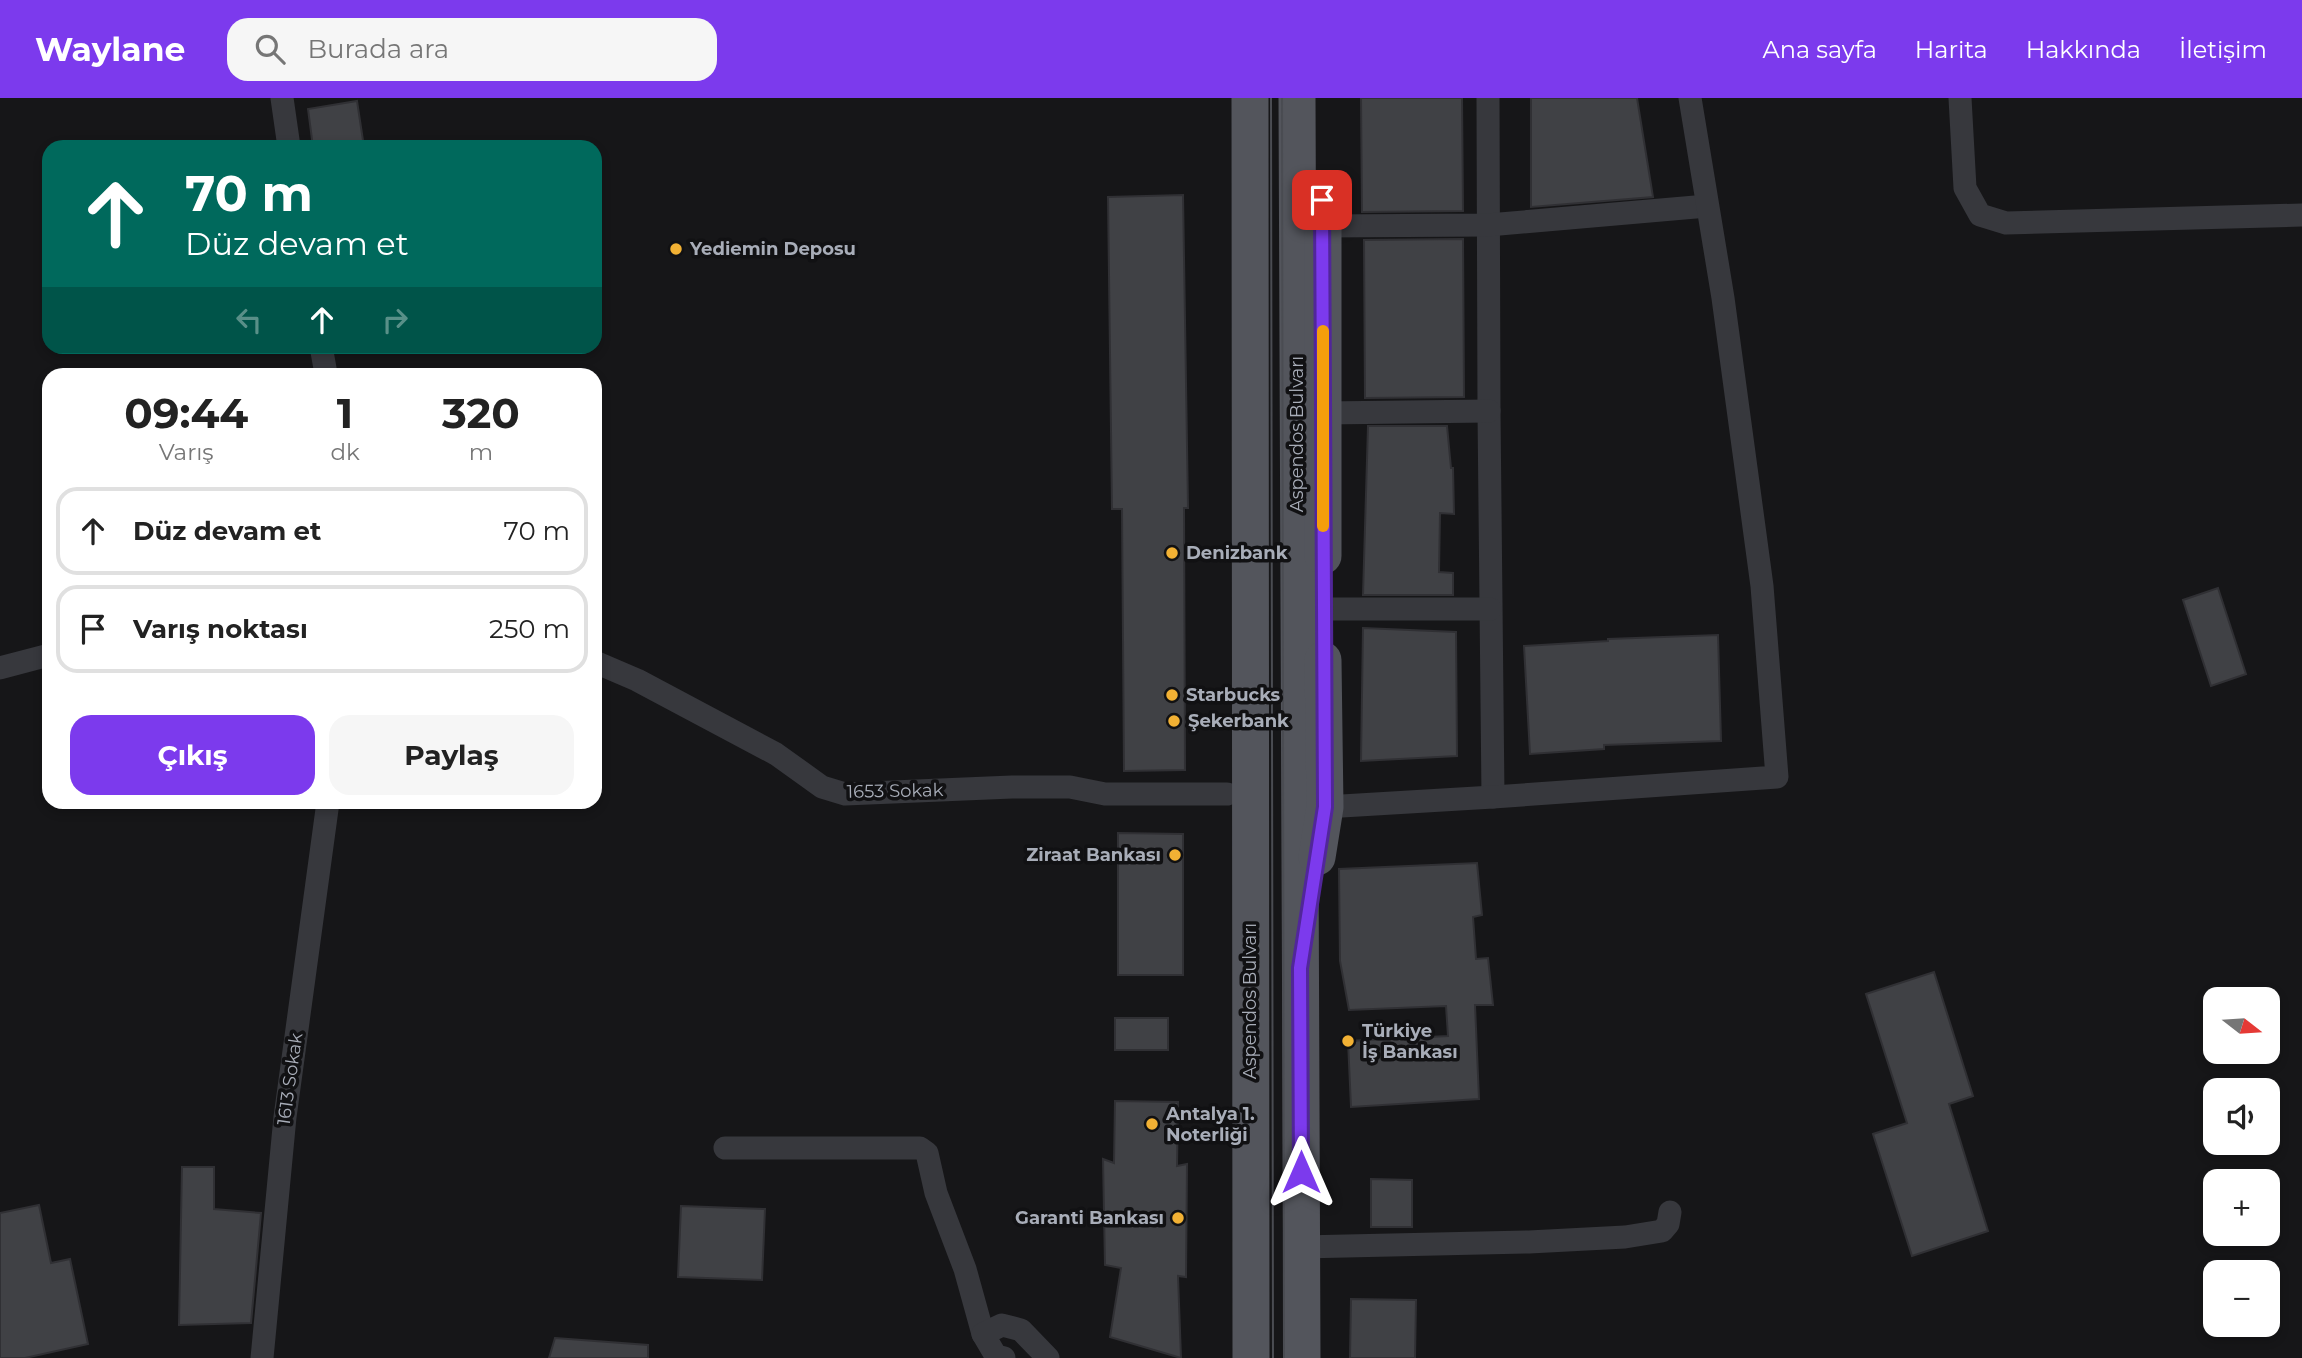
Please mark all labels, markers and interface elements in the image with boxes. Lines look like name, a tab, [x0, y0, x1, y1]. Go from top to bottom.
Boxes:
search box	[227, 18, 717, 81]
text: Waylane	[35, 29, 185, 69]
icon: search	[251, 30, 289, 68]
text: Burada ara	[307, 33, 449, 65]
text: Ana sayfa	[1762, 35, 1877, 64]
text: Harita	[1915, 35, 1988, 64]
text: Hakkında	[2026, 35, 2141, 64]
text: İletişim	[2179, 35, 2267, 64]
text: 70 m	[185, 164, 313, 223]
icon: ahead	[70, 168, 161, 259]
pin	[1292, 170, 1352, 230]
icon: arrive	[1303, 181, 1341, 219]
text: Düz devam et	[185, 224, 409, 263]
place label: Yediemin Deposu	[689, 238, 856, 260]
marker: Yediemin Deposu	[668, 241, 684, 257]
icon: left	[230, 301, 268, 339]
icon: ahead	[303, 301, 341, 339]
icon: right	[376, 301, 414, 339]
street label: Aspendos Bulvarı	[1286, 356, 1308, 512]
text: 09:44	[124, 387, 248, 439]
text: 1	[337, 387, 353, 439]
text: 320	[442, 387, 520, 439]
text: Varış	[159, 438, 214, 466]
text: dk	[330, 438, 360, 466]
text: m	[469, 438, 493, 466]
icon: ahead	[74, 512, 112, 550]
text: Düz devam et	[133, 515, 321, 547]
text: 70 m	[504, 515, 570, 547]
place label: Denizbank	[1186, 542, 1288, 564]
marker: Denizbank	[1164, 545, 1180, 561]
icon: arrive	[74, 610, 112, 648]
text: Varış noktası	[133, 613, 308, 645]
text: 250 m	[489, 613, 570, 645]
place label: Starbucks	[1186, 684, 1281, 706]
marker: Starbucks	[1164, 687, 1180, 703]
place label: Şekerbank	[1188, 710, 1289, 732]
marker: Şekerbank	[1166, 713, 1182, 729]
button: Çıkış	[70, 715, 315, 795]
button: Paylaş	[329, 715, 574, 795]
street label: 1653 Sokak	[846, 779, 944, 803]
place label: Ziraat Bankası	[1026, 844, 1161, 866]
marker: Ziraat Bankası	[1167, 847, 1183, 863]
street label: Aspendos Bulvarı	[1239, 923, 1261, 1079]
north arrow	[2203, 987, 2280, 1064]
map controls	[2203, 987, 2280, 1337]
place label: Türkiye İş Bankası	[1362, 1020, 1458, 1063]
street label: 1613 Sokak	[273, 1031, 307, 1127]
marker: Türkiye İş Bankası	[1340, 1033, 1356, 1049]
button: sound	[2203, 1078, 2280, 1155]
place label: Antalya 1. Noterliği	[1165, 1103, 1255, 1146]
marker: Antalya 1. Noterliği	[1144, 1116, 1160, 1132]
position arrow	[1264, 1135, 1338, 1209]
button: +	[2203, 1169, 2280, 1246]
place label: Garanti Bankası	[1015, 1207, 1164, 1229]
marker: Garanti Bankası	[1170, 1210, 1186, 1226]
button: −	[2203, 1260, 2280, 1337]

